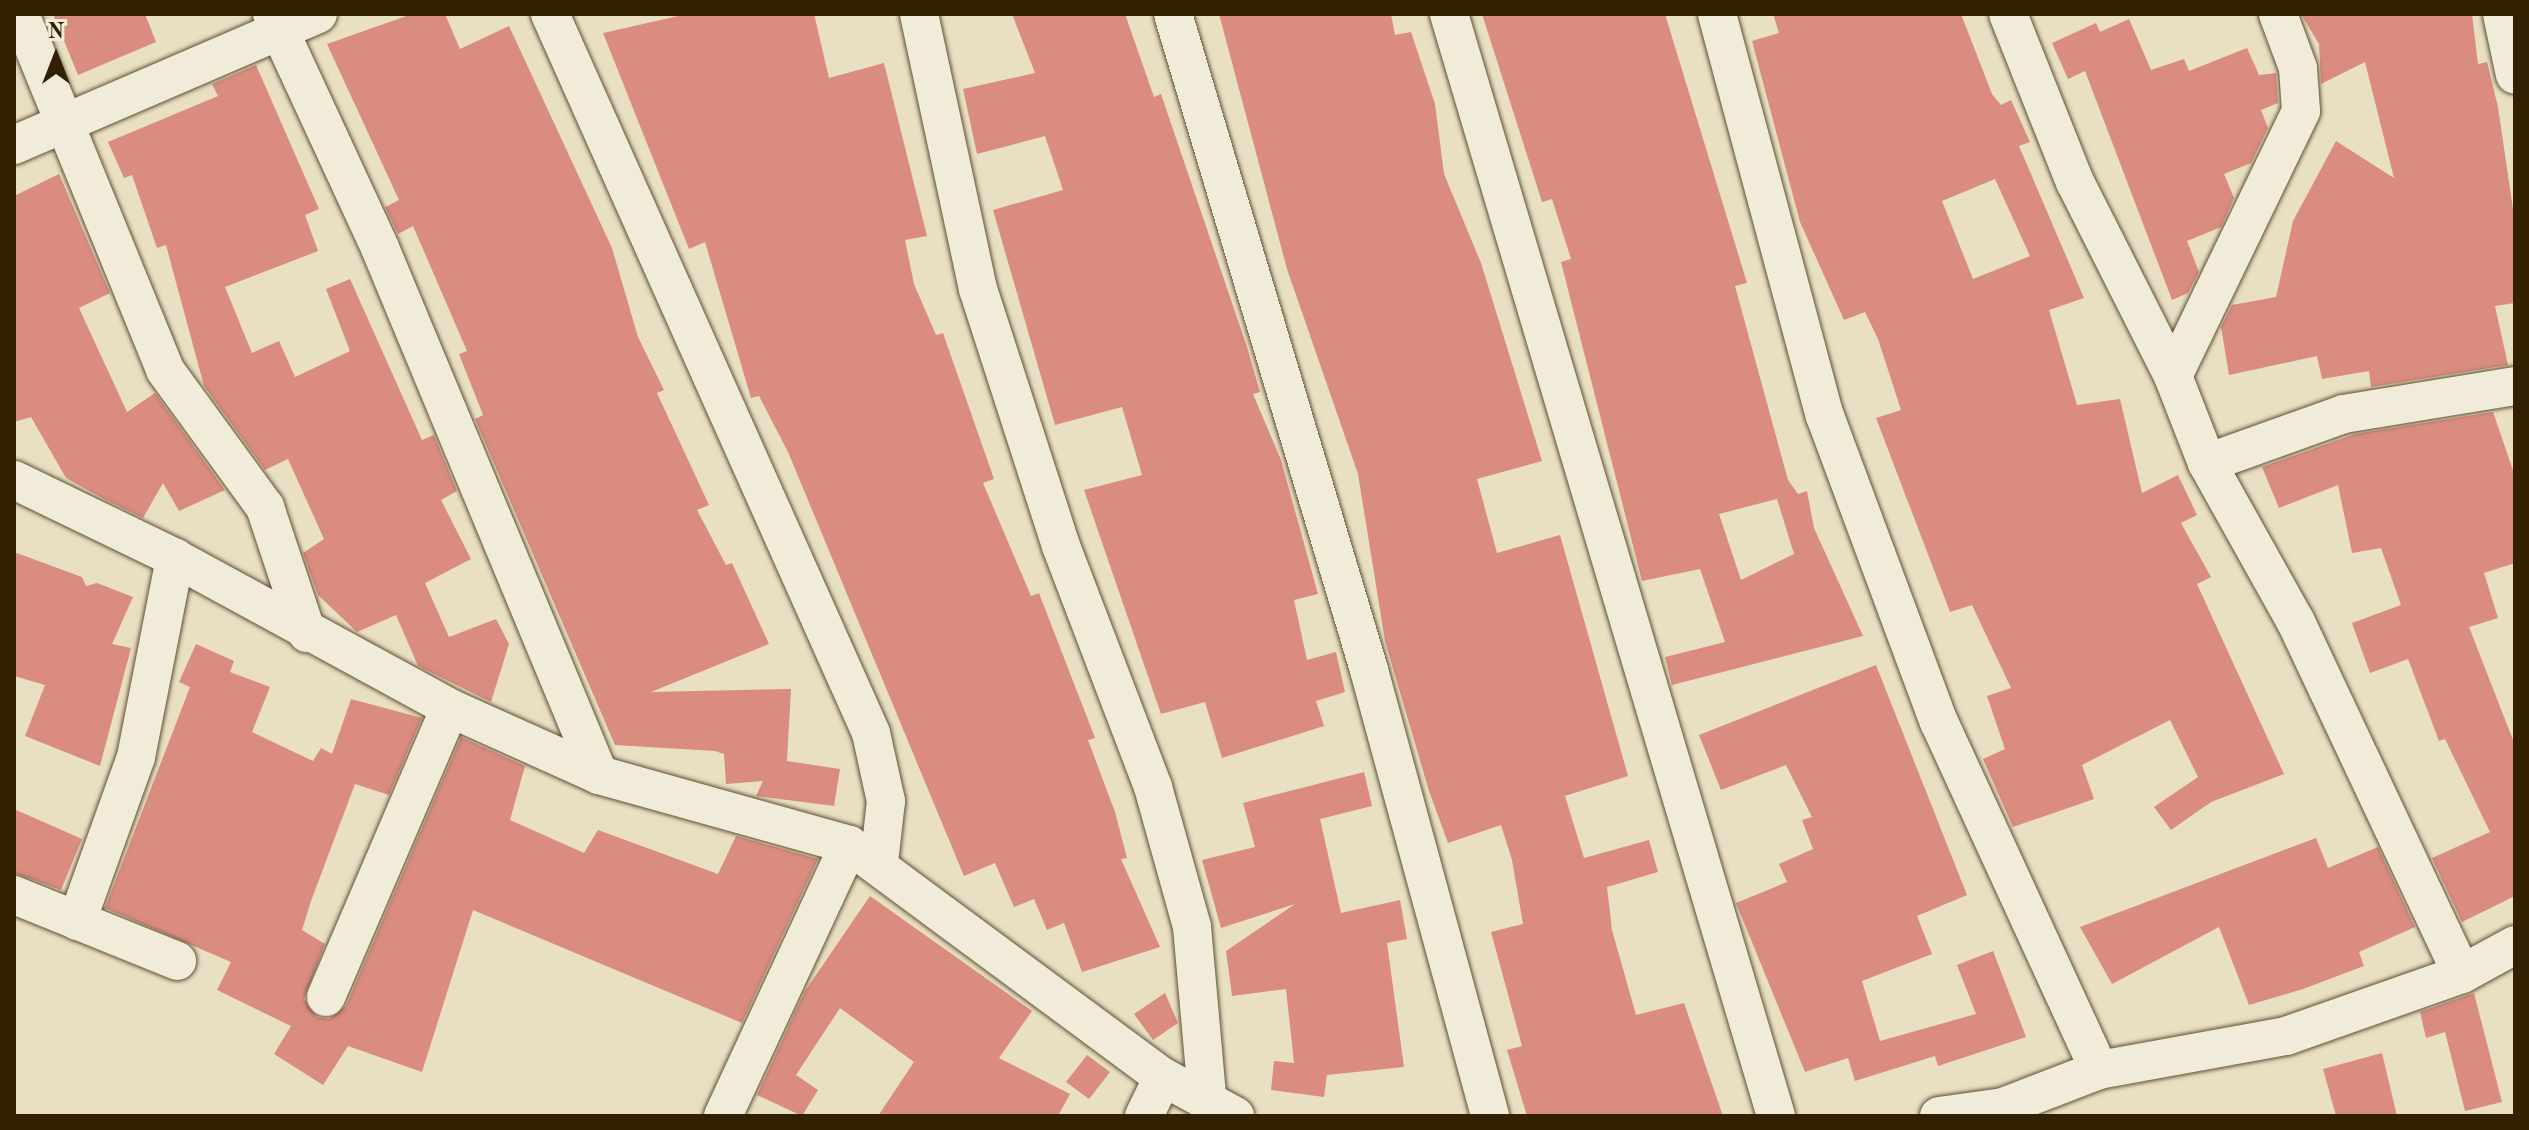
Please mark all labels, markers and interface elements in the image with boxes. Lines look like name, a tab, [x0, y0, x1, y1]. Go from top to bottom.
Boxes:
north arrow	[16, 16, 96, 96]
text: N	[48, 21, 64, 43]

